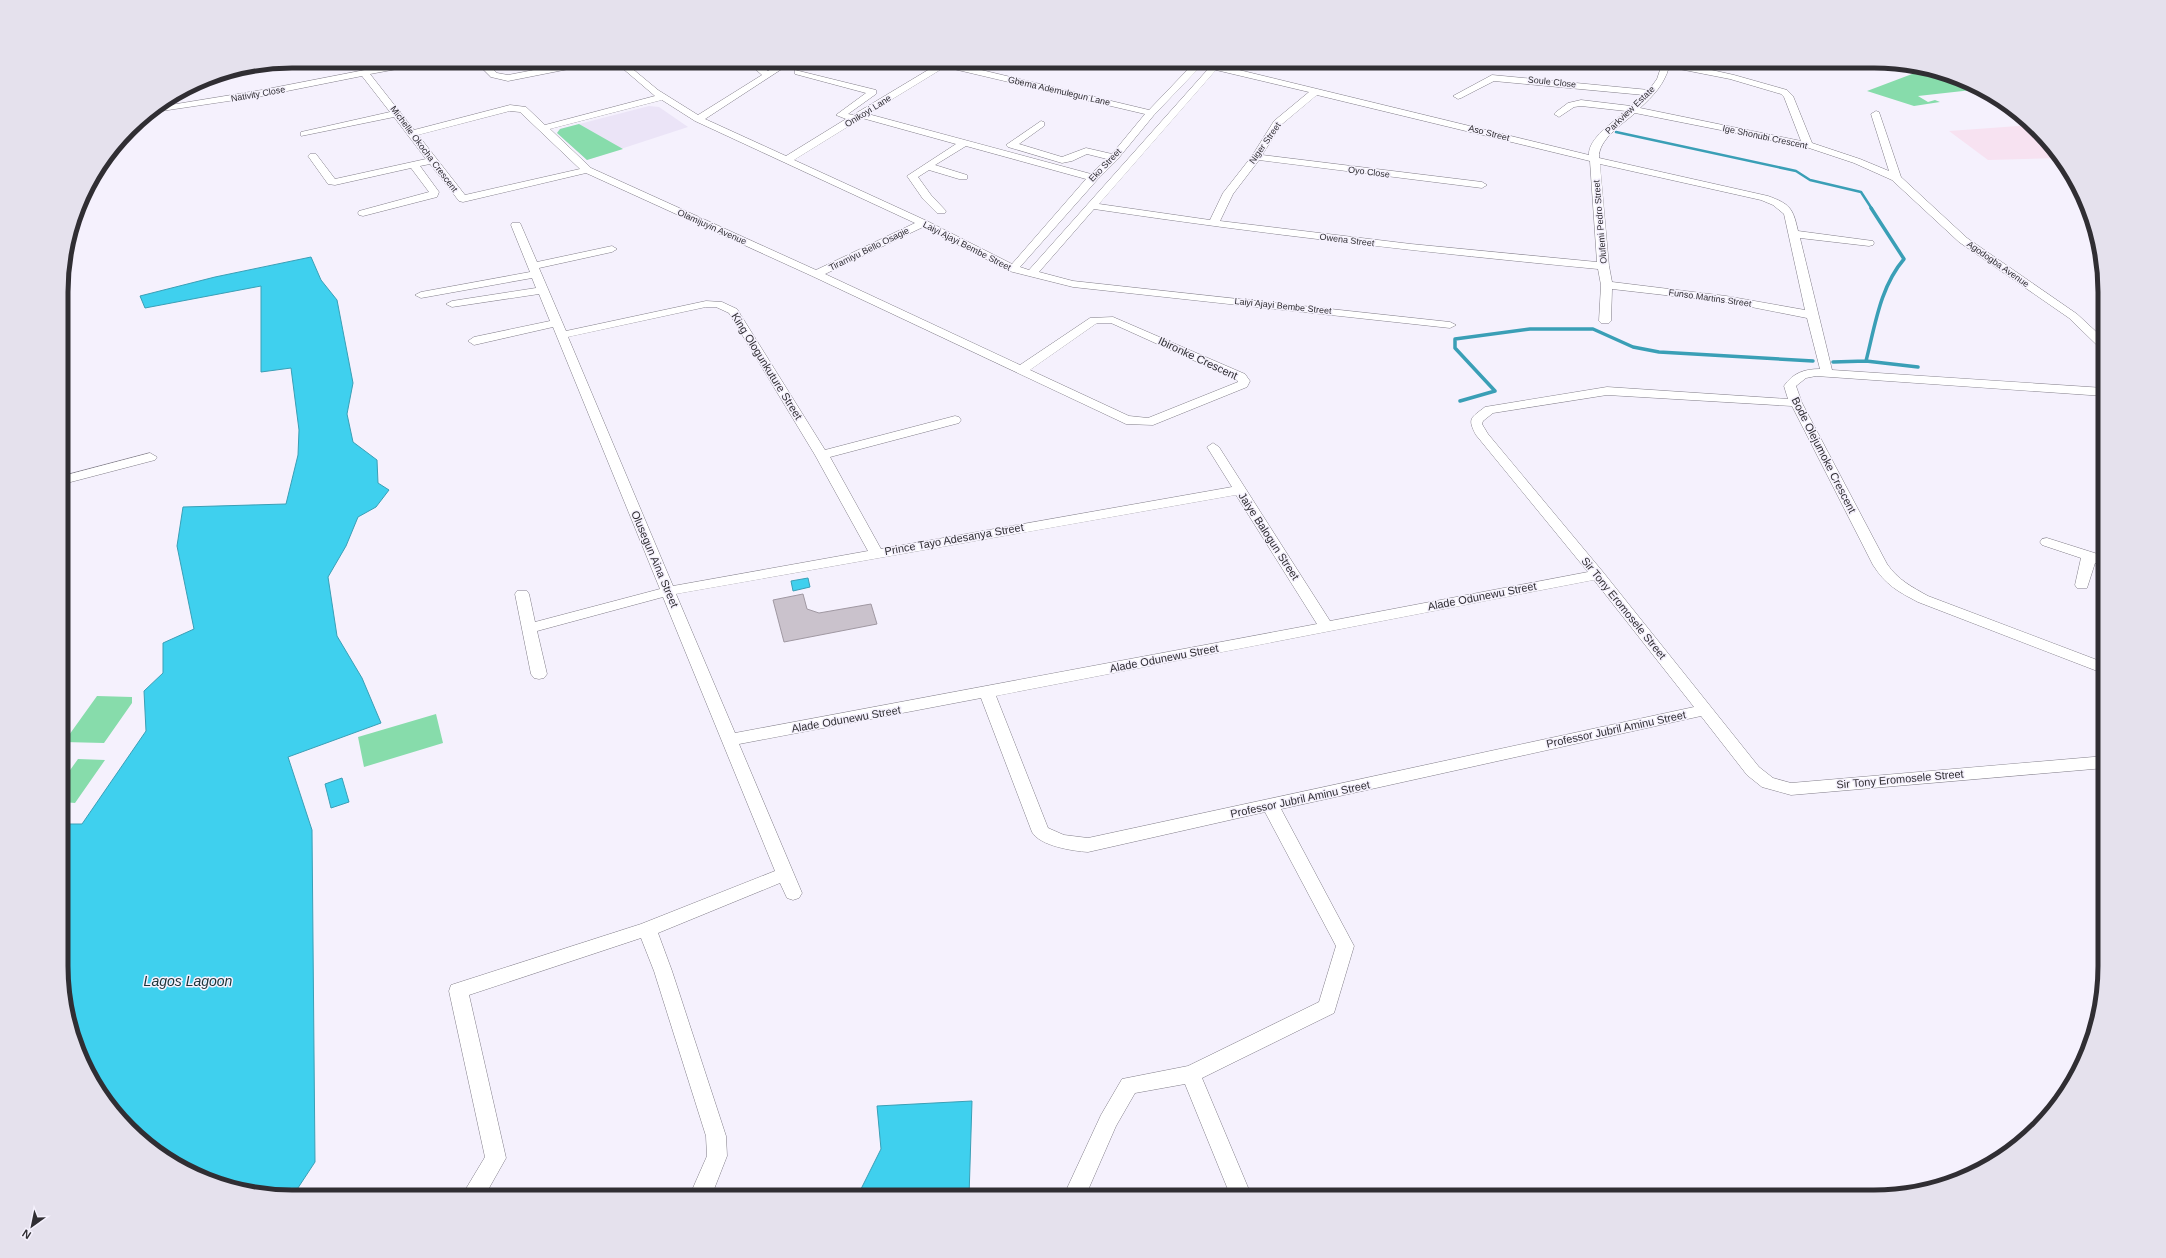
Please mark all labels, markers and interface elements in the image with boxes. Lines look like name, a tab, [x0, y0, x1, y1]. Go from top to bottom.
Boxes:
street label: Gbema Ademulegun Lane	[1007, 74, 1111, 108]
street label: Soule Close	[1527, 74, 1577, 90]
street label: Nativity Close	[230, 84, 286, 104]
street label: Parkview Estate	[1603, 84, 1657, 136]
street label: Onikoyi Lane	[843, 93, 893, 129]
street label: Michelle Okocha Crescent	[388, 104, 460, 194]
street label: Niger Street	[1247, 120, 1283, 166]
street label: Aso Street	[1467, 123, 1511, 143]
street label: Ige Shonubi Crescent	[1722, 123, 1809, 151]
street label: Eko Street	[1087, 146, 1124, 184]
street label: Oyo Close	[1348, 164, 1390, 180]
street label: Olufemi Pedro Street	[1591, 179, 1609, 264]
street label: Olamijuyin Avenue	[676, 207, 748, 247]
street label: Laiyi Ajayi Bembe Street	[921, 219, 1013, 273]
street label: Tiramiyu Bello Osagie	[827, 225, 911, 273]
street label: Owena Street	[1319, 232, 1375, 248]
street label: Agodogba Avenue	[1965, 239, 2031, 289]
street label: Funso Martins Street	[1668, 287, 1753, 309]
street label: Laiyi Ajayi Bembe Street	[1234, 296, 1333, 316]
street label: King Ologunkuture Street	[729, 310, 805, 422]
street label: Ibironke Crescent	[1156, 334, 1240, 382]
street label: Bode Olejumoke Crescent	[1790, 395, 1858, 515]
street label: Jaiye Balogun Street	[1236, 490, 1302, 582]
street label: Olusegun Aina Street	[629, 509, 681, 609]
street label: Prince Tayo Adesanya Street	[883, 521, 1025, 557]
street label: Sir Tony Eromosele Street	[1579, 555, 1669, 661]
street label: Alade Odunewu Street	[1427, 580, 1537, 612]
street label: Alade Odunewu Street	[1109, 642, 1219, 674]
street label: Alade Odunewu Street	[790, 703, 902, 735]
street label: Professor Jubril Aminu Street	[1545, 708, 1687, 750]
street label: Sir Tony Eromosele Street	[1836, 767, 1964, 791]
street label: Professor Jubril Aminu Street	[1229, 778, 1371, 820]
water label: Lagos Lagoon	[144, 973, 233, 989]
north arrow	[12, 1206, 52, 1246]
text: N	[20, 1227, 33, 1242]

